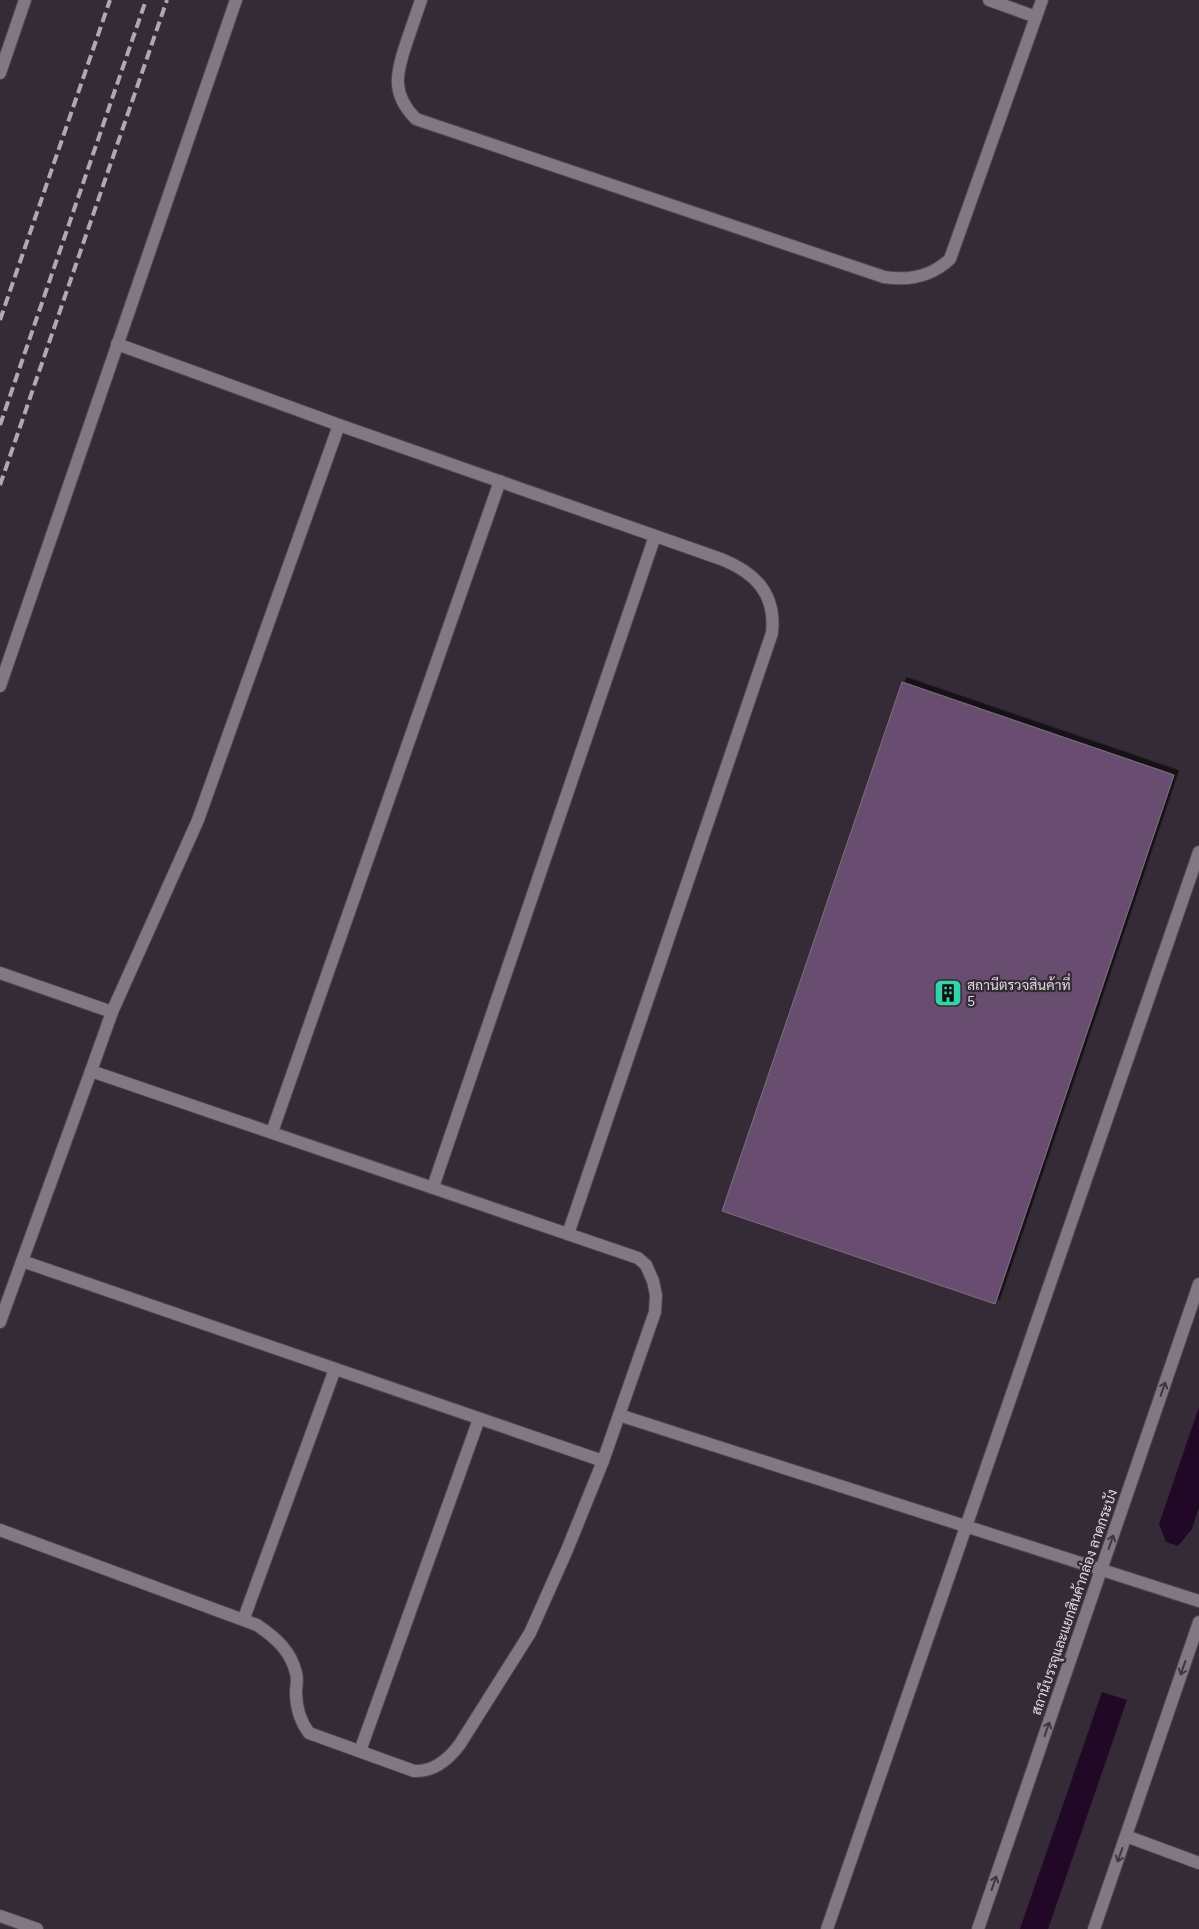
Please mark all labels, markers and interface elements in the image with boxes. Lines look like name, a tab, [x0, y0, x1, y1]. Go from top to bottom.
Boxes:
place label: สถานีตรวจสินค้าที่ 5	[967, 973, 1071, 1010]
building icon: สถานีตรวจสินค้าที่ 5	[933, 978, 963, 1008]
one-way arrow	[1159, 1381, 1168, 1397]
street label: สถานีบรรจุและแยกสินค้ากล่อง ลาดกระบัง	[1027, 1487, 1122, 1718]
one-way arrow	[1106, 1535, 1116, 1551]
one-way arrow	[1178, 1659, 1187, 1675]
one-way arrow	[1043, 1722, 1052, 1737]
one-way arrow	[1115, 1846, 1124, 1862]
one-way arrow	[990, 1876, 999, 1891]

